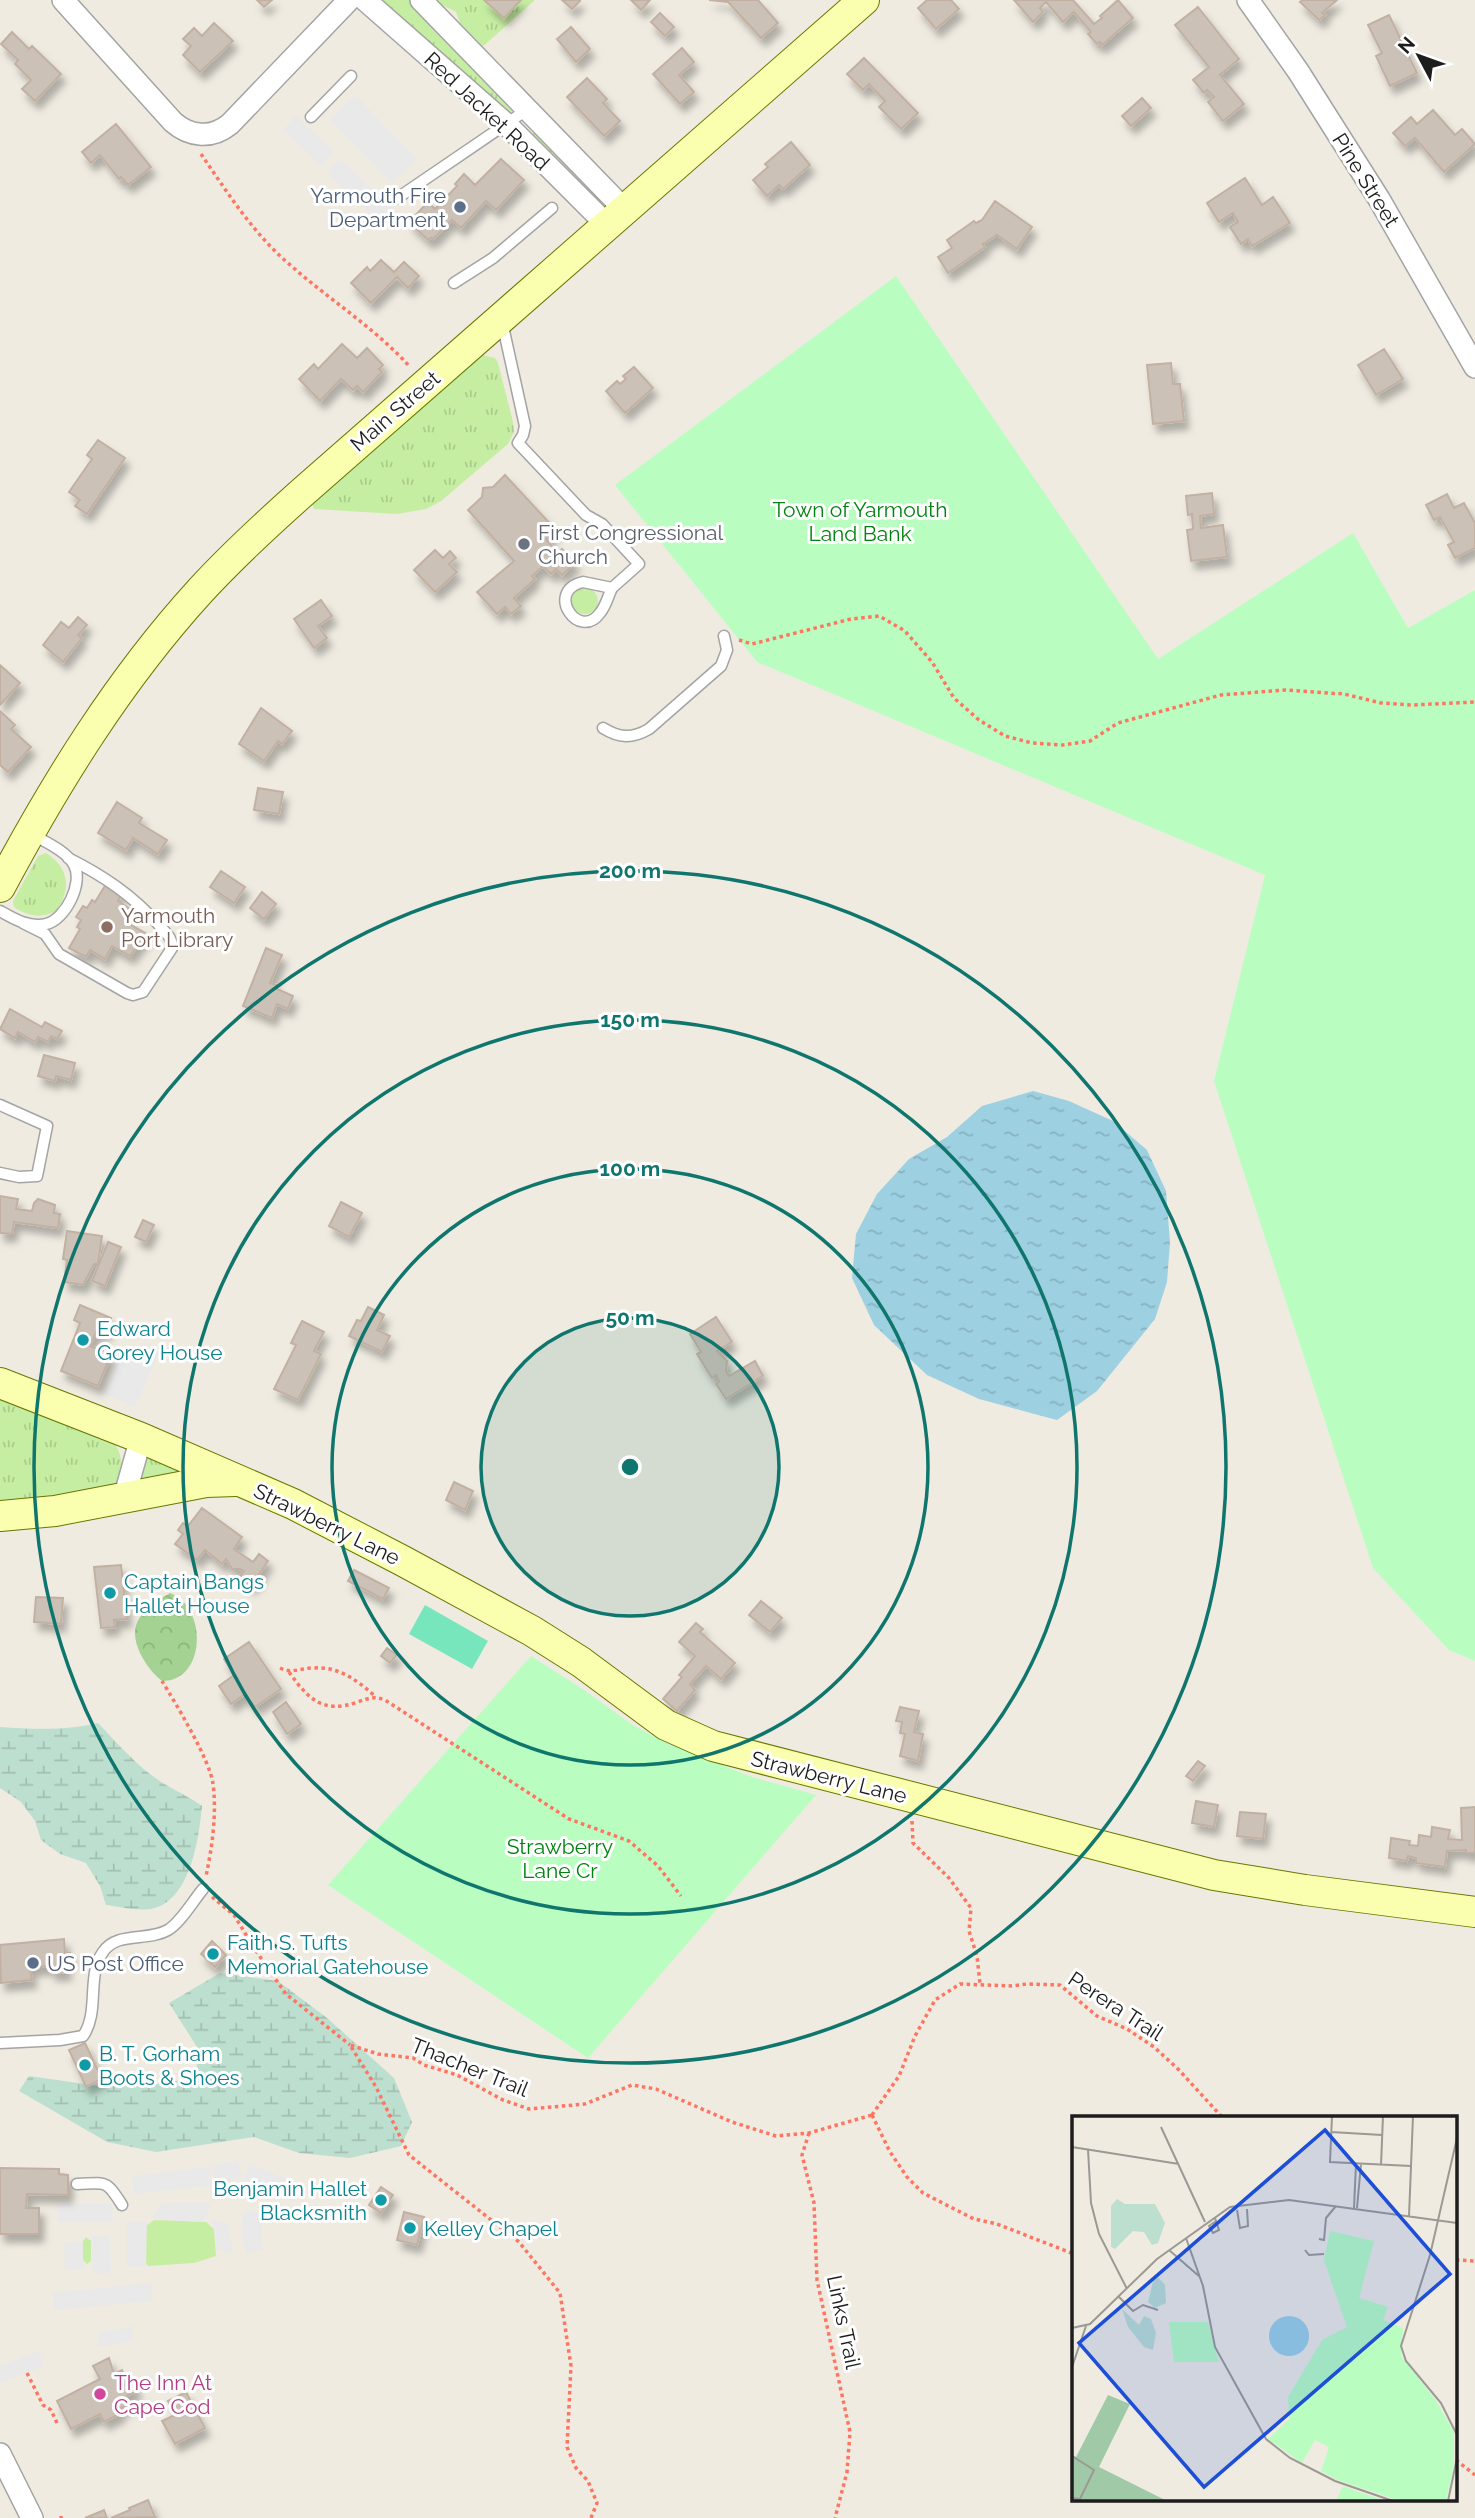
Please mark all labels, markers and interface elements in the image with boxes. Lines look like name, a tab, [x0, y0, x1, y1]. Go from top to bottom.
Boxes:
north arrow	[1384, 21, 1454, 91]
text: N	[1393, 32, 1419, 58]
street label: Red Jacket Road	[419, 47, 555, 175]
street label: Pine Street	[1327, 129, 1405, 231]
place label: Yarmouth Fire Department	[310, 183, 446, 232]
marker: Yarmouth Fire Department	[452, 199, 468, 215]
street label: Main Street	[345, 365, 445, 457]
park label: Town of Yarmouth Land Bank	[773, 497, 947, 546]
place label: First Congressional Church	[538, 520, 723, 569]
marker: First Congressional Church	[516, 536, 532, 552]
text: 200 m	[599, 858, 661, 883]
place label: Yarmouth Port Library	[121, 903, 233, 952]
marker: Yarmouth Port Library	[99, 919, 115, 935]
text: 150 m	[600, 1007, 660, 1032]
text: 100 m	[600, 1156, 660, 1181]
text: 50 m	[605, 1305, 655, 1330]
place label: Edward Gorey House	[97, 1316, 223, 1365]
marker: Edward Gorey House	[75, 1332, 91, 1348]
centre of rings	[618, 1455, 642, 1479]
street label: Strawberry Lane	[250, 1478, 404, 1570]
place label: Captain Bangs Hallet House	[124, 1569, 264, 1618]
marker: Captain Bangs Hallet House	[102, 1585, 118, 1601]
street label: Strawberry Lane	[749, 1746, 909, 1808]
park label: Strawberry Lane Cr	[507, 1834, 613, 1883]
place label: Faith S. Tufts Memorial Gatehouse	[227, 1930, 428, 1979]
marker: Faith S. Tufts Memorial Gatehouse	[205, 1946, 221, 1962]
place label: US Post Office	[47, 1951, 184, 1976]
marker: US Post Office	[25, 1955, 41, 1971]
street label: Perera Trail	[1064, 1966, 1168, 2046]
street label: Thacher Trail	[408, 2032, 533, 2102]
place label: B. T. Gorham Boots & Shoes	[99, 2041, 240, 2090]
marker: B. T. Gorham Boots & Shoes	[77, 2057, 93, 2073]
inset map	[1072, 2116, 1458, 2500]
place label: Benjamin Hallet Blacksmith	[213, 2176, 367, 2225]
marker: Benjamin Hallet Blacksmith	[373, 2192, 389, 2208]
place label: Kelley Chapel	[424, 2216, 558, 2241]
marker: Kelley Chapel	[402, 2220, 418, 2236]
street label: Links Trail	[822, 2273, 866, 2371]
place label: The Inn At Cape Cod	[114, 2370, 212, 2419]
marker: The Inn At Cape Cod	[92, 2386, 108, 2402]

